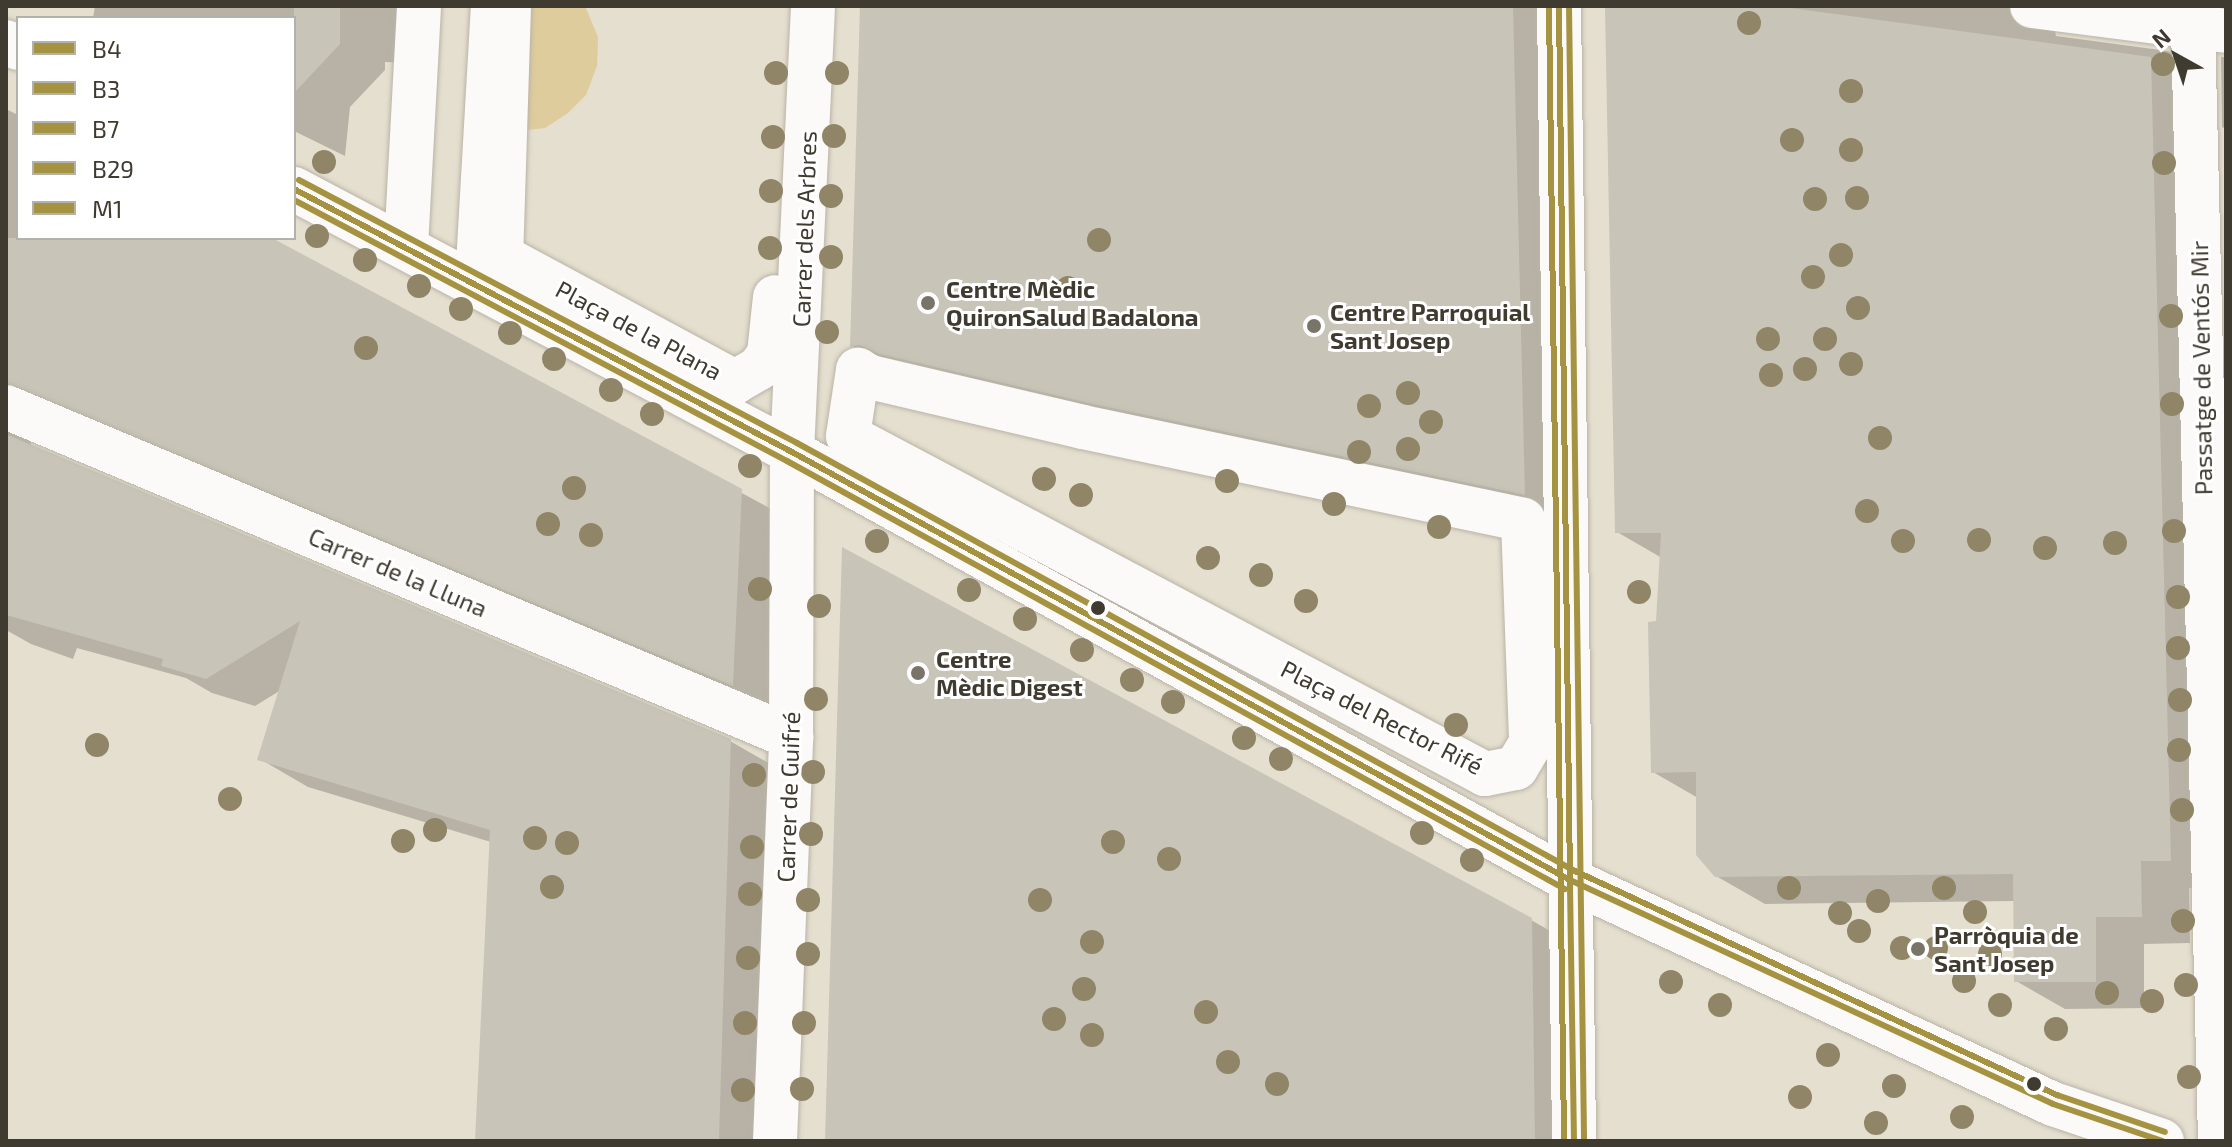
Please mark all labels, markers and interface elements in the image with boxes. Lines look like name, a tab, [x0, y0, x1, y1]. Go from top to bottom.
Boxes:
legend	[16, 16, 296, 240]
north arrow	[2136, 16, 2216, 96]
text: N	[2146, 23, 2175, 53]
text: B4	[92, 34, 122, 63]
text: B3	[92, 74, 120, 103]
text: B7	[92, 114, 119, 143]
street label: Carrer dels Arbres	[786, 130, 822, 328]
text: B29	[92, 154, 134, 183]
text: M1	[92, 194, 123, 223]
street label: Passatge de Ventós Mir	[2184, 240, 2218, 496]
street label: Plaça de la Plana	[551, 274, 727, 386]
place label: Centre Mèdic QuironSalud Badalona	[946, 275, 1199, 331]
marker: Centre Mèdic QuironSalud Badalona	[917, 292, 939, 314]
place label: Centre Parroquial Sant Josep	[1330, 298, 1530, 354]
marker: Centre Parroquial Sant Josep	[1305, 317, 1323, 335]
street label: Carrer de la Lluna	[304, 521, 492, 623]
unlabelled marker	[1090, 600, 1106, 616]
place label: Centre Mèdic Digest	[936, 645, 1083, 701]
street label: Plaça del Rector Rifé	[1276, 653, 1488, 781]
marker: Centre Mèdic Digest	[907, 662, 929, 684]
street label: Carrer de Guifré	[771, 711, 805, 883]
place label: Parròquia de Sant Josep	[1934, 921, 2079, 977]
marker: Parròquia de Sant Josep	[1909, 940, 1927, 958]
unlabelled marker	[2026, 1076, 2042, 1092]

